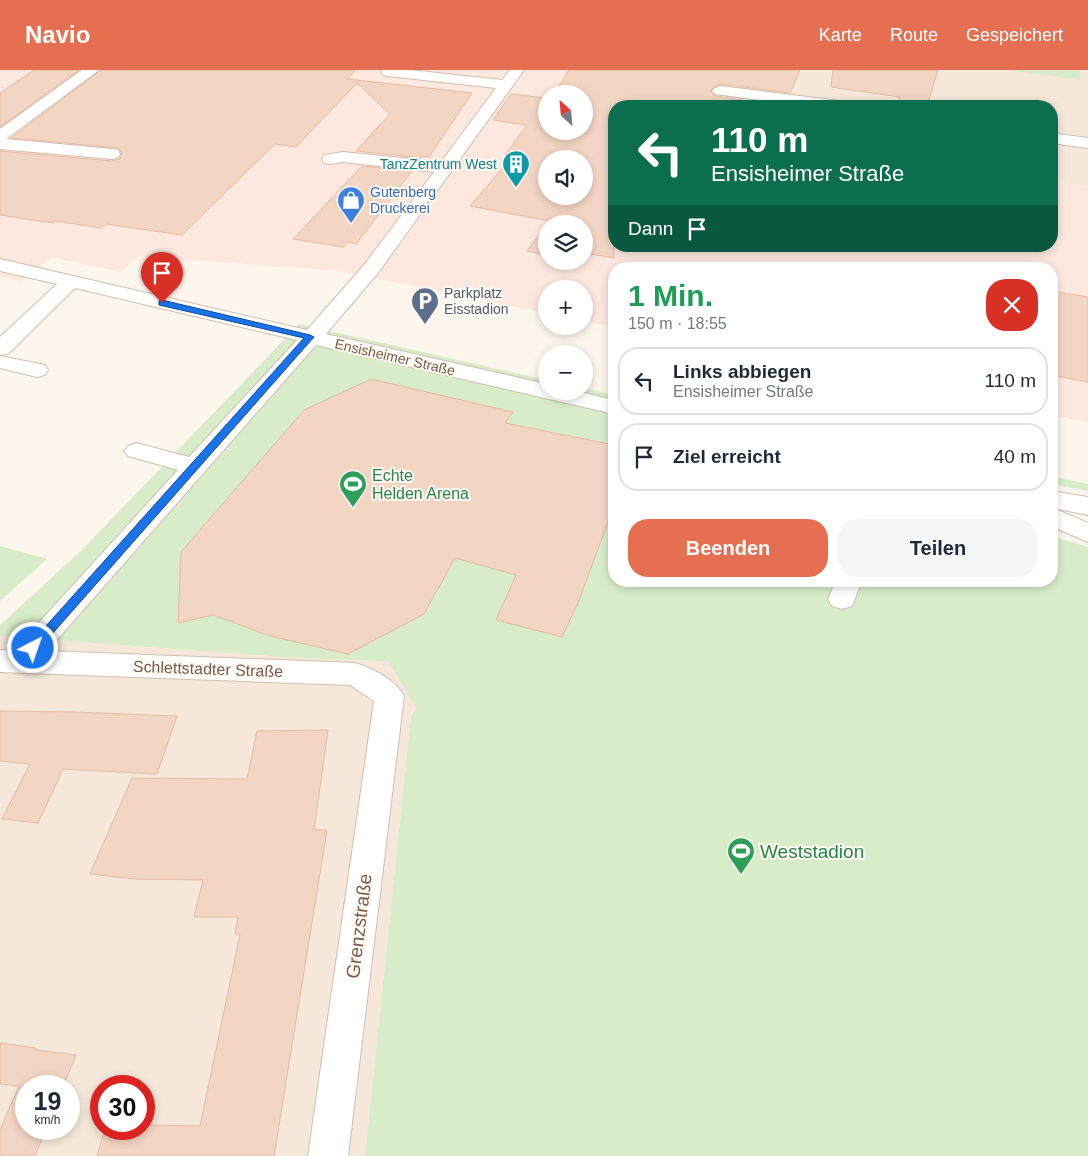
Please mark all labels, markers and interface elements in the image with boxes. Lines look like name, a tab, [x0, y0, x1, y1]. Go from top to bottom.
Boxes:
text: Navio	[25, 21, 90, 48]
text: Karte	[819, 25, 862, 45]
text: Route	[890, 25, 938, 45]
text: Gespeichert	[966, 25, 1063, 45]
north arrow	[538, 85, 592, 140]
map controls	[538, 85, 593, 400]
icon: left	[628, 120, 693, 185]
text: 110 m	[711, 120, 808, 159]
building icon: TanzZentrum West	[501, 149, 531, 188]
button: sound	[538, 150, 593, 205]
place label: TanzZentrum West	[380, 156, 497, 172]
text: Ensisheimer Straße	[711, 161, 904, 186]
place label: Gutenberg Druckerei	[370, 184, 436, 216]
shop icon: Gutenberg Druckerei	[336, 185, 366, 224]
button: layers	[538, 215, 593, 270]
icon: arrive	[683, 215, 711, 243]
text: Dann	[628, 218, 673, 239]
pin	[141, 252, 183, 303]
icon: arrive	[148, 259, 176, 287]
text: 1 Min.	[628, 279, 713, 312]
button: close	[986, 279, 1038, 331]
button: +	[538, 280, 593, 335]
place label: Parkplatz Eisstadion	[444, 285, 509, 317]
parking icon: Parkplatz Eisstadion	[410, 286, 440, 325]
text: 150 m · 18:55	[628, 315, 727, 332]
street label: Ensisheimer Straße	[333, 335, 457, 379]
button: −	[538, 345, 593, 400]
text: Links abbiegen	[673, 361, 811, 382]
icon: left	[630, 367, 658, 395]
text: 110 m	[985, 370, 1036, 391]
text: Ensisheimer Straße	[673, 383, 814, 400]
icon: arrive	[630, 443, 658, 471]
text: Ziel erreicht	[673, 446, 781, 467]
text: 40 m	[994, 446, 1036, 467]
place label: Echte Helden Arena	[372, 467, 469, 502]
sports icon: Echte Helden Arena	[338, 469, 368, 508]
button: Beenden	[628, 519, 828, 577]
button: Teilen	[838, 519, 1038, 577]
position arrow	[6, 621, 58, 673]
street label: Schlettstadter Straße	[133, 658, 283, 680]
sports icon: Weststadion	[726, 836, 756, 875]
place label: Weststadion	[760, 841, 864, 862]
street label: Grenzstraße	[342, 872, 376, 980]
speed limit sign: 30	[90, 1075, 155, 1140]
text: 19	[34, 1087, 61, 1115]
text: km/h	[34, 1113, 61, 1127]

